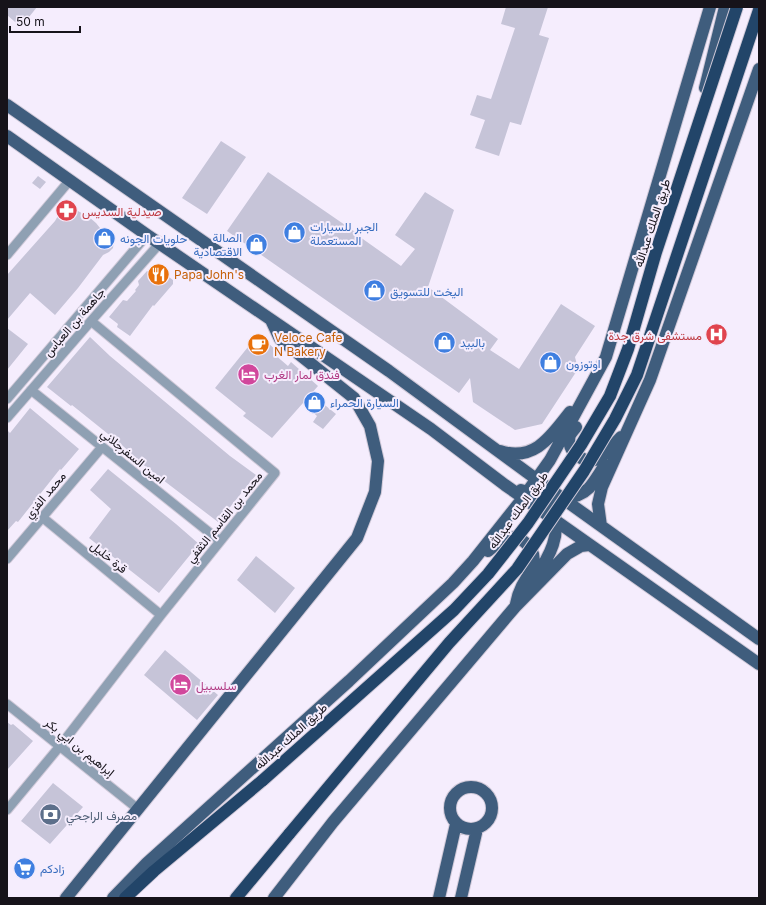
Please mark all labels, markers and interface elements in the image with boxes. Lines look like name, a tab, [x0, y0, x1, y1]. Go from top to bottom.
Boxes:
scale bar	[10, 8, 80, 34]
text: 50 m	[16, 14, 45, 29]
street label: طريق الملك عبدالله	[631, 177, 674, 269]
pharmacy icon: صيدلية السديس	[54, 198, 80, 224]
place label: صيدلية السديس	[82, 204, 162, 220]
place label: الجبر للسيارات المستعملة	[310, 219, 378, 248]
shop icon: الجبر للسيارات المستعملة	[281, 220, 307, 246]
shop icon: حلويات الجونه	[92, 225, 118, 251]
place label: الصالة الاقتصادية	[193, 230, 242, 259]
place label: حلويات الجونه	[120, 231, 187, 247]
shop icon: الصالة الاقتصادية	[244, 231, 270, 257]
restaurant icon: Papa John's	[146, 261, 172, 287]
place label: Papa John's	[174, 267, 244, 282]
shop icon: اليخت للتسويق	[362, 278, 388, 304]
place label: اليخت للتسويق	[390, 284, 463, 300]
street label: جاهمة بن العباس	[40, 285, 109, 360]
hospital icon: مستشفى شرق جدة	[704, 322, 730, 348]
place label: مستشفى شرق جدة	[608, 328, 702, 344]
shop icon: بالبيد	[431, 329, 457, 355]
place label: Veloce Cafe N Bakery	[274, 330, 343, 359]
cafe icon: Veloce Cafe N Bakery	[246, 331, 272, 357]
place label: بالبيد	[460, 335, 485, 350]
shop icon: اوتوزون	[537, 350, 563, 376]
place label: اوتوزون	[566, 356, 601, 372]
hotel icon: فندق لمار الغرب	[235, 361, 261, 387]
place label: فندق لمار الغرب	[264, 367, 340, 383]
shop icon: السيارة الحمراء	[302, 389, 328, 415]
place label: السيارة الحمراء	[330, 395, 399, 411]
street label: امين السفرجلاني	[96, 425, 168, 489]
street label: محمد بن القاسم الثقفي	[183, 468, 268, 568]
street label: طريق الملك عبدالله	[485, 468, 552, 552]
street label: محمد الفزي	[21, 469, 71, 523]
street label: قرة خليل	[87, 538, 130, 577]
hotel icon: سلسبيل	[168, 672, 194, 698]
place label: سلسبيل	[196, 678, 236, 694]
street label: طريق الملك عبدالله	[252, 700, 331, 773]
street label: إبراهيم بن ابي بكر	[40, 714, 118, 782]
bank icon: مصرف الراجحي	[38, 802, 64, 828]
place label: مصرف الراجحي	[66, 808, 137, 826]
supermarket icon: زادكم	[11, 855, 37, 881]
place label: زادكم	[40, 861, 65, 877]

